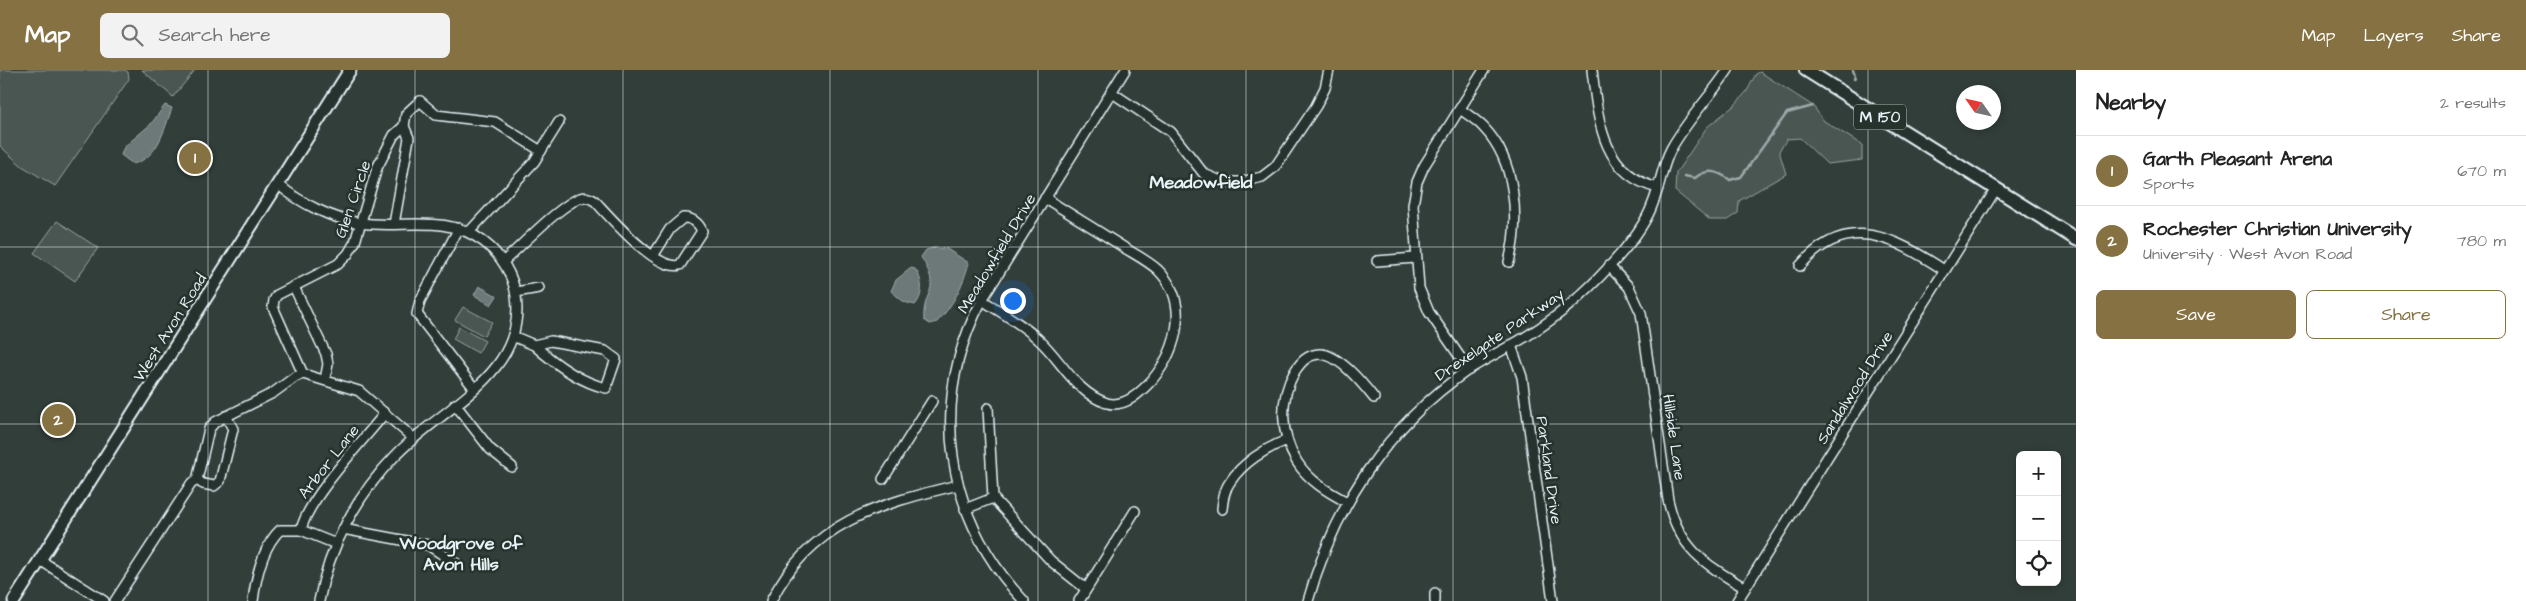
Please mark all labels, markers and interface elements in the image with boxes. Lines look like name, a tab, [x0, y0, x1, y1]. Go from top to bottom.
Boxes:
search box	[100, 13, 450, 58]
text: Map	[25, 18, 70, 52]
icon: search	[118, 21, 146, 49]
text: Search here	[158, 22, 271, 49]
text: Map	[2301, 23, 2335, 48]
text: Layers	[2363, 23, 2424, 48]
text: Share	[2452, 23, 2501, 48]
north arrow	[1956, 85, 2001, 130]
text: Nearby	[2096, 88, 2166, 117]
text: 2 results	[2440, 92, 2506, 114]
road number: M 150	[1854, 104, 1906, 130]
pin: 1	[179, 139, 211, 177]
text: Garth Pleasant Arena	[2143, 146, 2332, 173]
street label: Glen Circle	[329, 157, 377, 241]
text: 1	[2111, 160, 2113, 182]
text: 670 m	[2457, 160, 2506, 182]
district label: Meadowfield	[1150, 170, 1253, 195]
text: Sports	[2143, 173, 2195, 195]
street label: Meadowfield Drive	[952, 189, 1042, 318]
text: Rochester Christian University	[2143, 216, 2412, 243]
text: 2	[2107, 230, 2117, 252]
text: 780 m	[2457, 230, 2506, 252]
text: University · West Avon Road	[2143, 243, 2352, 265]
street label: West Avon Road	[128, 269, 212, 386]
street label: Drexelgate Parkway	[1431, 283, 1569, 387]
your location	[1000, 288, 1026, 314]
button: Save	[2096, 290, 2296, 339]
button: Share	[2306, 290, 2506, 339]
street label: Sandalwood Drive	[1811, 327, 1899, 448]
street label: Hillside Lane	[1657, 393, 1691, 482]
pin: 2	[42, 401, 74, 439]
street label: Parkland Drive	[1531, 415, 1568, 526]
street label: Arbor Lane	[293, 420, 365, 503]
map controls	[2016, 451, 2061, 586]
button: +	[2016, 451, 2061, 496]
button: −	[2016, 496, 2061, 541]
district label: Woodgrove of Avon Hills	[399, 531, 524, 577]
button: locate	[2016, 541, 2061, 586]

